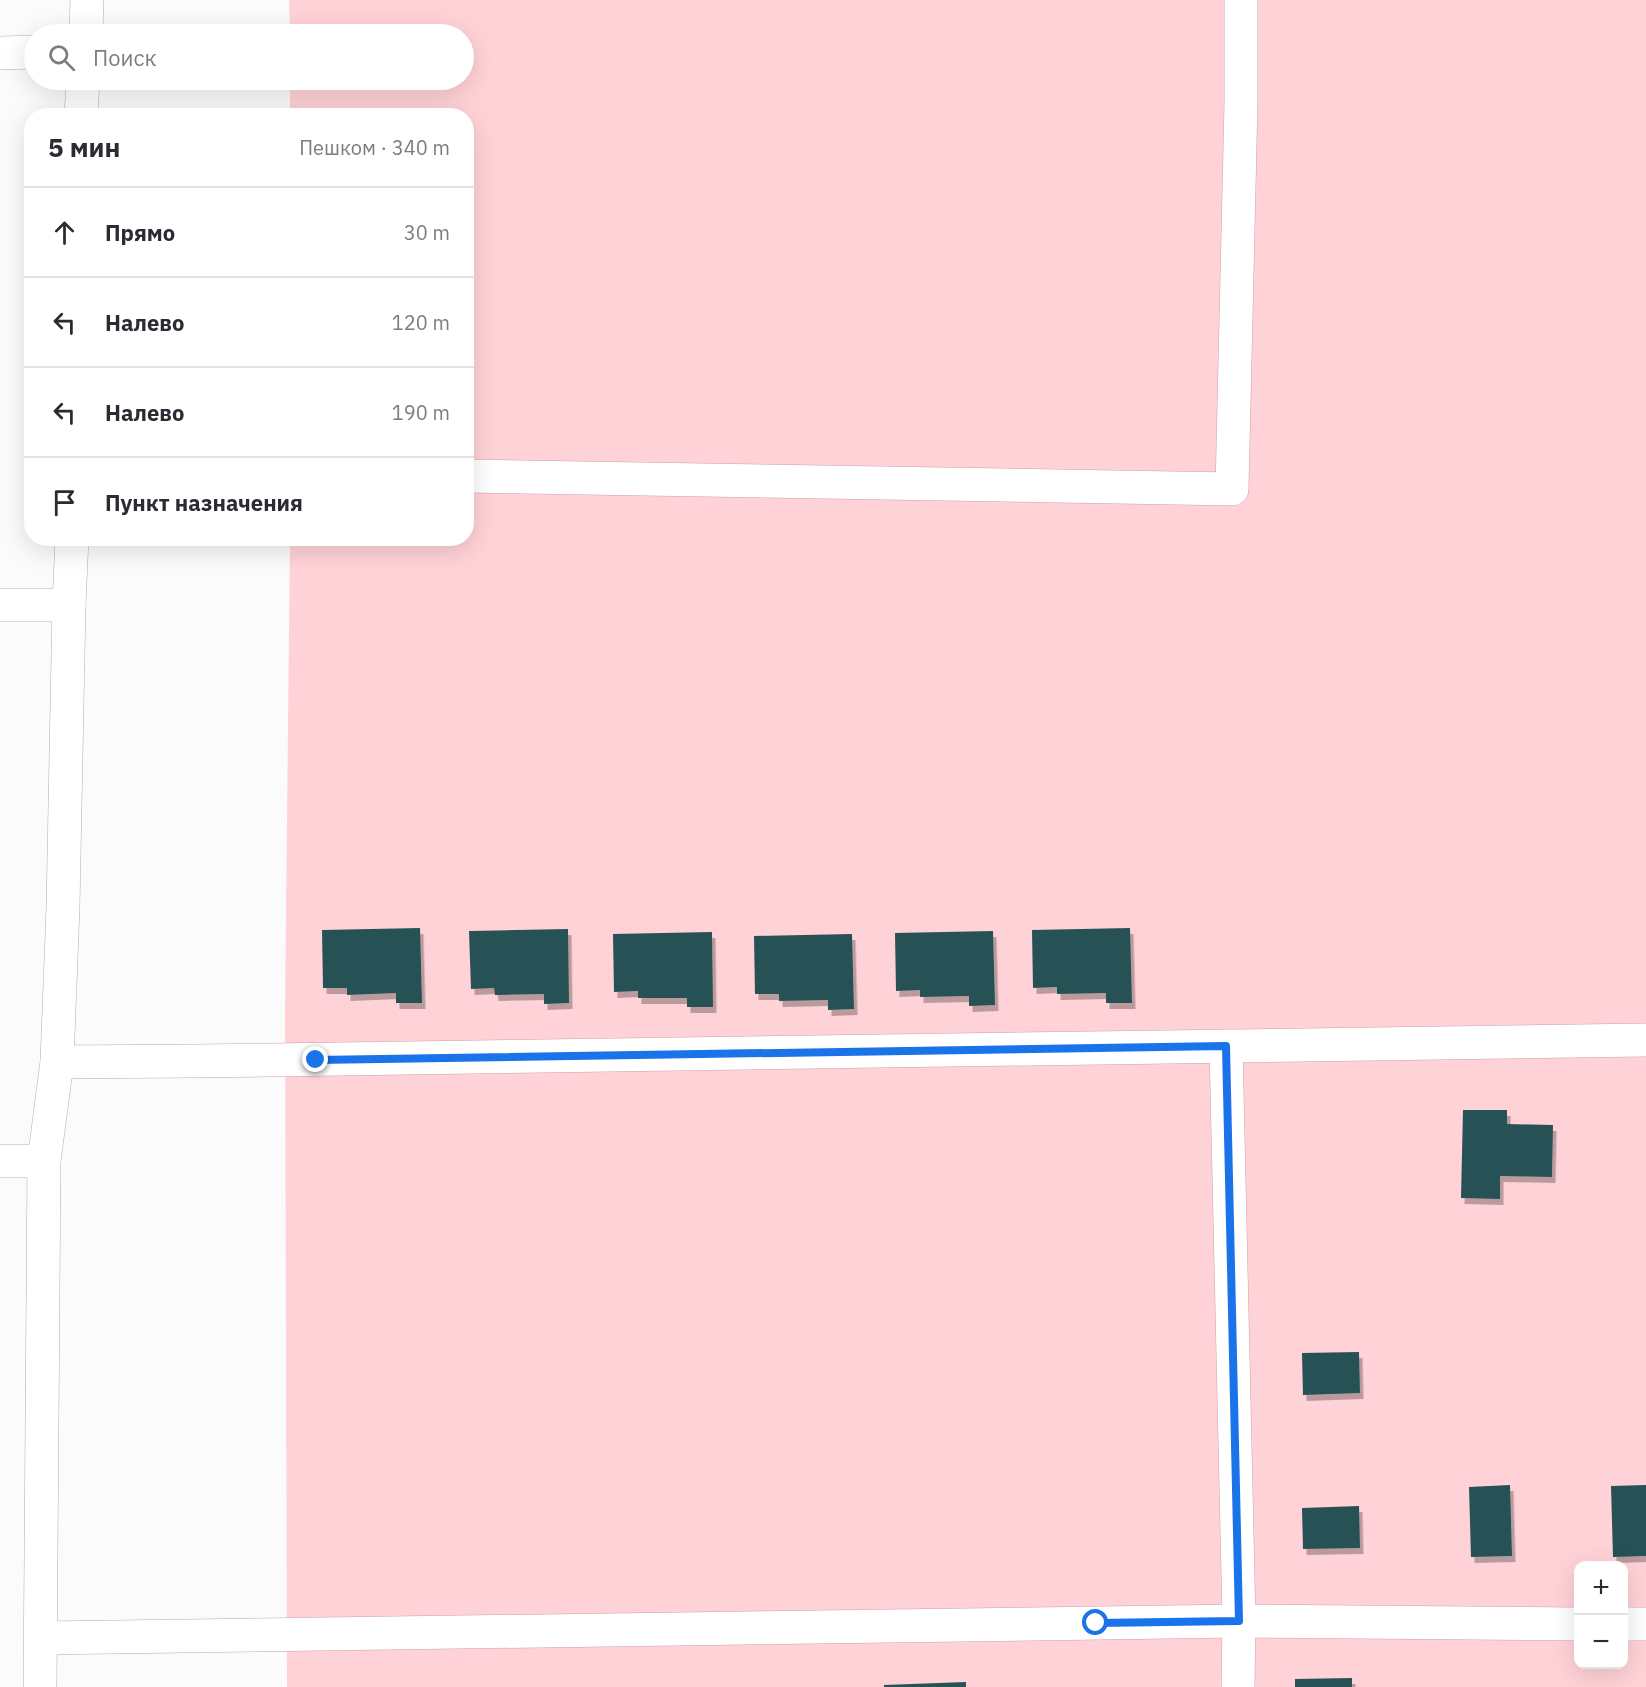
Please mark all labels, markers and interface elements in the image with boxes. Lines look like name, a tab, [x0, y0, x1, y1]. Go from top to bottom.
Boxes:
search box	[24, 24, 474, 90]
icon: search	[45, 41, 78, 74]
text: Поиск	[93, 43, 157, 72]
text: 5 мин	[48, 130, 120, 164]
text: Пешком · 340 m	[299, 134, 450, 161]
icon: ahead	[48, 216, 81, 249]
text: Прямо	[105, 218, 175, 247]
text: 30 m	[404, 219, 450, 246]
icon: left	[48, 306, 81, 339]
text: Налево	[105, 308, 184, 337]
text: 120 m	[392, 309, 450, 336]
icon: left	[48, 396, 81, 429]
text: Налево	[105, 398, 184, 427]
text: 190 m	[392, 399, 450, 426]
icon: arrive	[48, 486, 81, 519]
text: Пункт назначения	[105, 488, 303, 517]
route end	[302, 1046, 328, 1072]
map controls	[1574, 1561, 1628, 1669]
button: +	[1574, 1561, 1628, 1615]
route start	[1082, 1609, 1108, 1635]
button: −	[1574, 1615, 1628, 1669]

